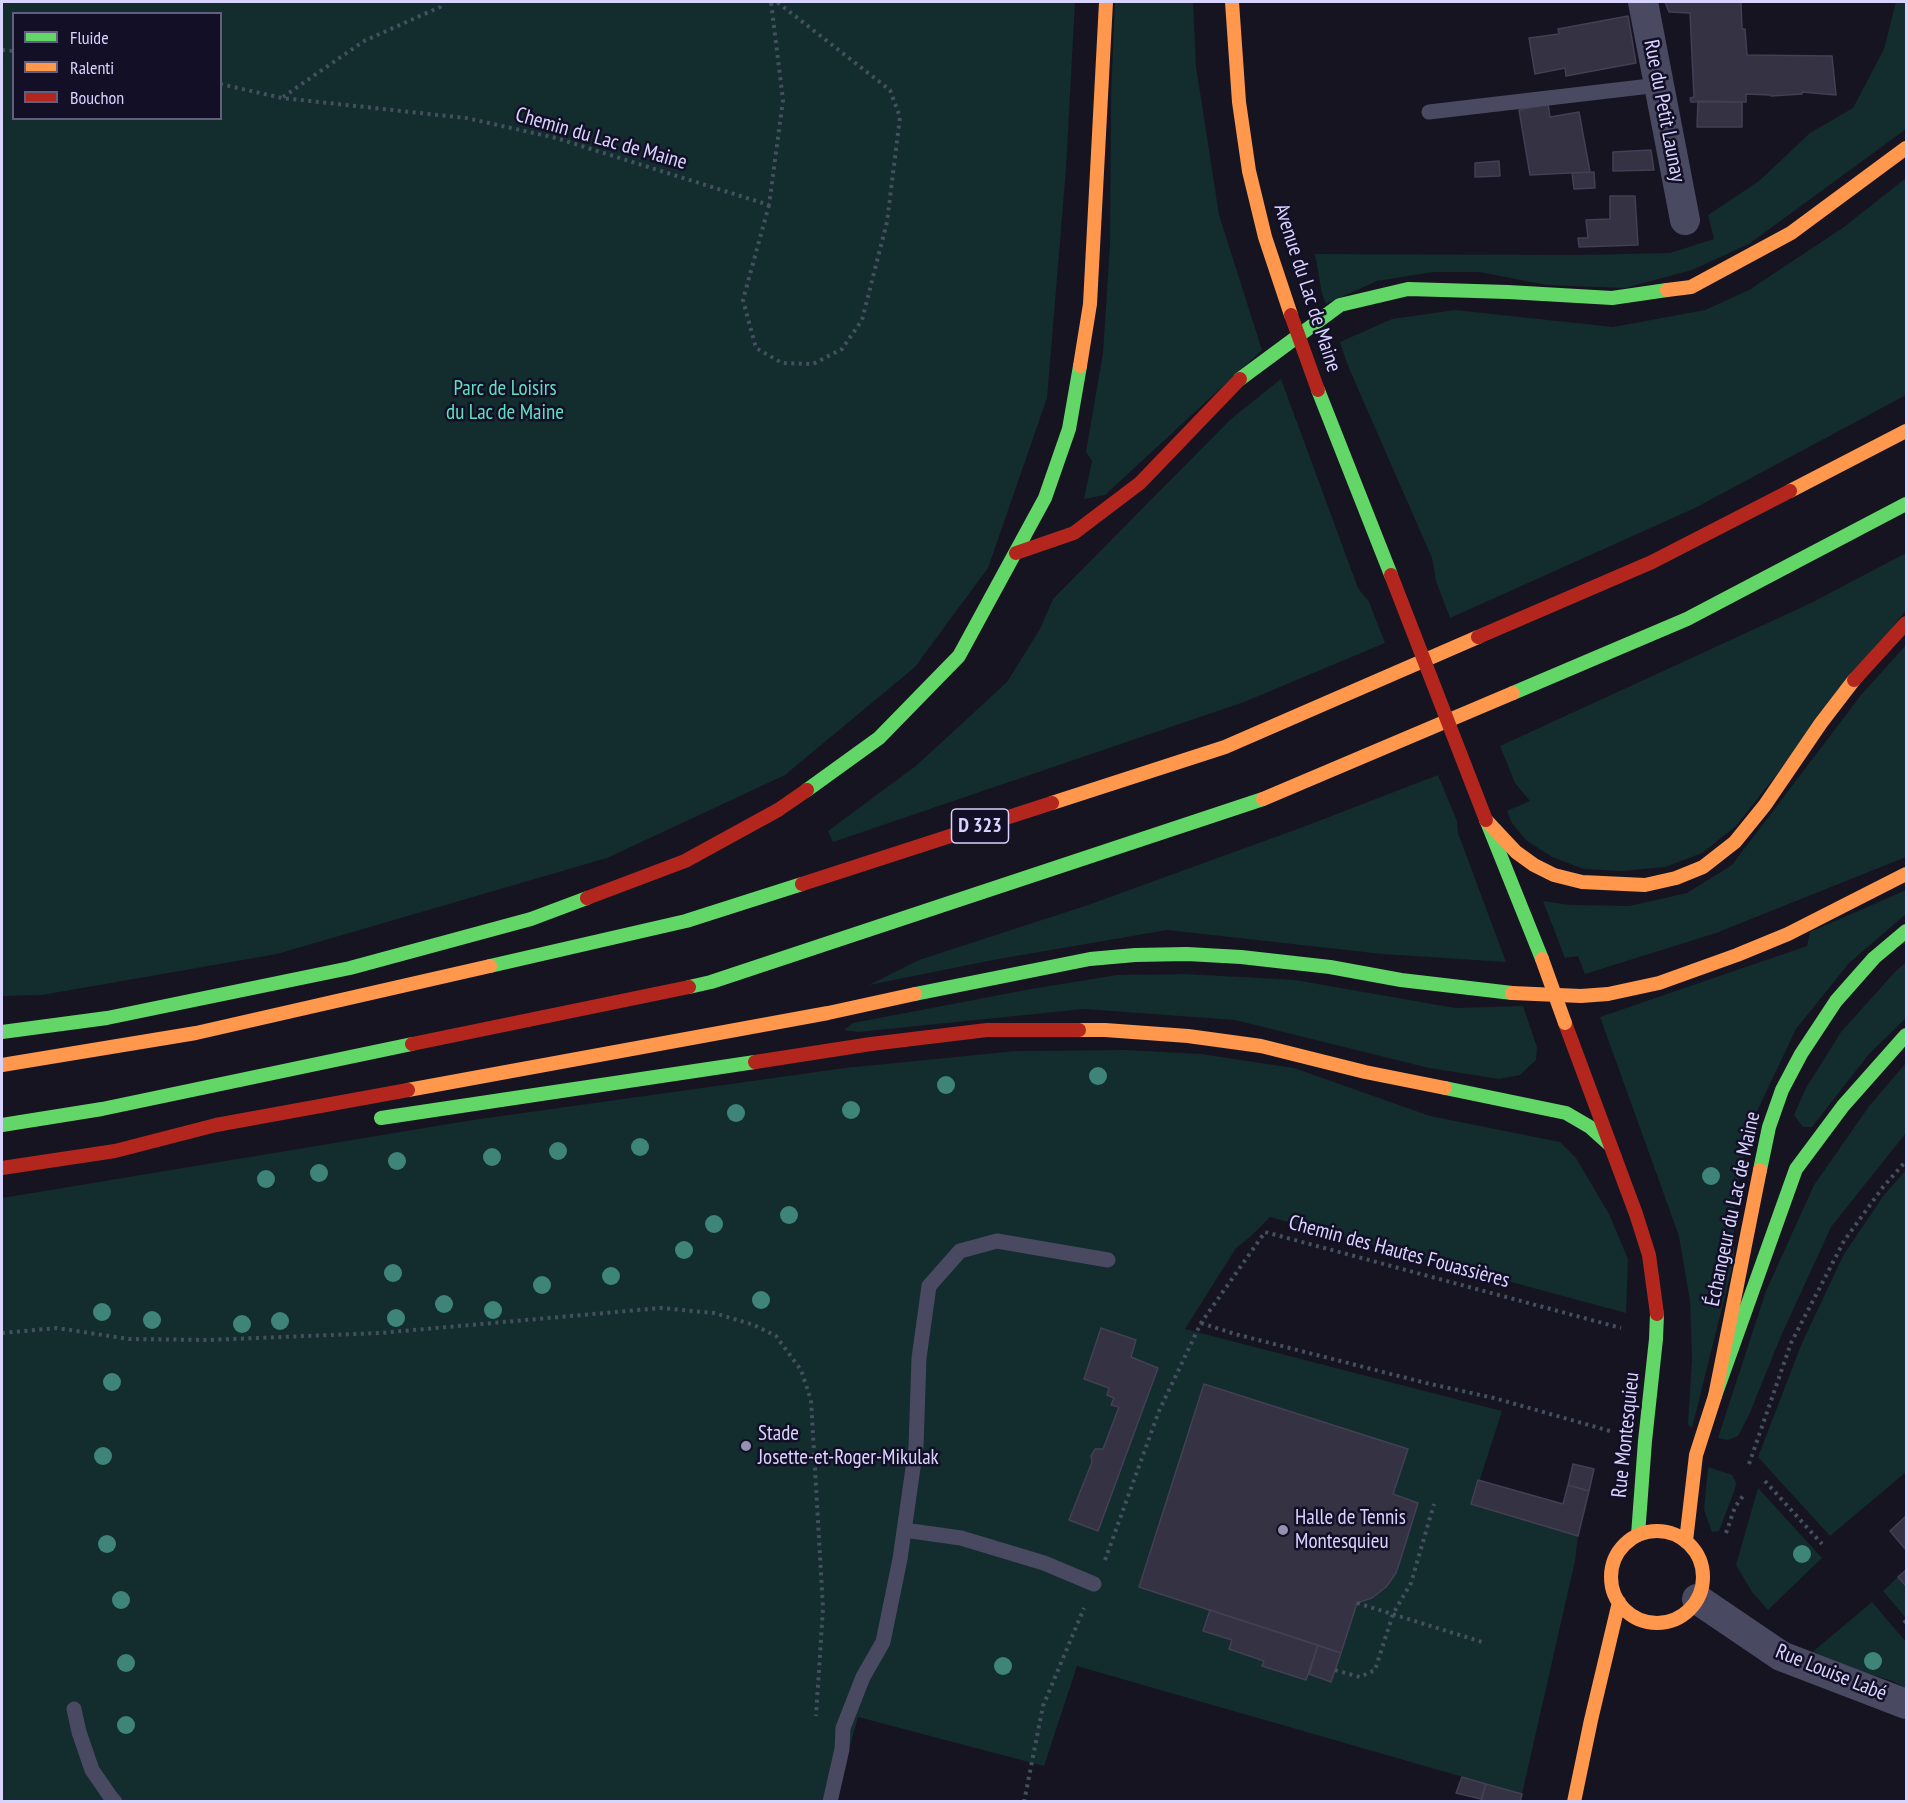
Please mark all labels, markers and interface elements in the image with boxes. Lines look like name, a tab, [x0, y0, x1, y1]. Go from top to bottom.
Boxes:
legend	[12, 12, 222, 120]
text: Fluide	[70, 26, 109, 49]
street label: Rue du Petit Launay	[1638, 38, 1690, 184]
text: Ralenti	[70, 56, 114, 79]
text: Bouchon	[70, 86, 124, 109]
street label: Chemin du Lac de Maine	[512, 102, 690, 176]
street label: Avenue du Lac de Maine	[1268, 201, 1346, 375]
park label: Parc de Loisirs du Lac de Maine	[446, 376, 564, 426]
road number: D 323	[952, 809, 1008, 843]
street label: Échangeur du Lac de Maine	[1700, 1109, 1766, 1309]
street label: Chemin des Hautes Fouassières	[1286, 1210, 1512, 1294]
street label: Rue Montesquieu	[1607, 1371, 1645, 1499]
place label: Stade Josette-et-Roger-Mikulak	[758, 1421, 939, 1471]
marker: Stade Josette-et-Roger-Mikulak	[739, 1439, 753, 1453]
place label: Halle de Tennis Montesquieu	[1295, 1505, 1406, 1555]
marker: Halle de Tennis Montesquieu	[1276, 1523, 1290, 1537]
street label: Rue Louise Labé	[1772, 1639, 1890, 1707]

